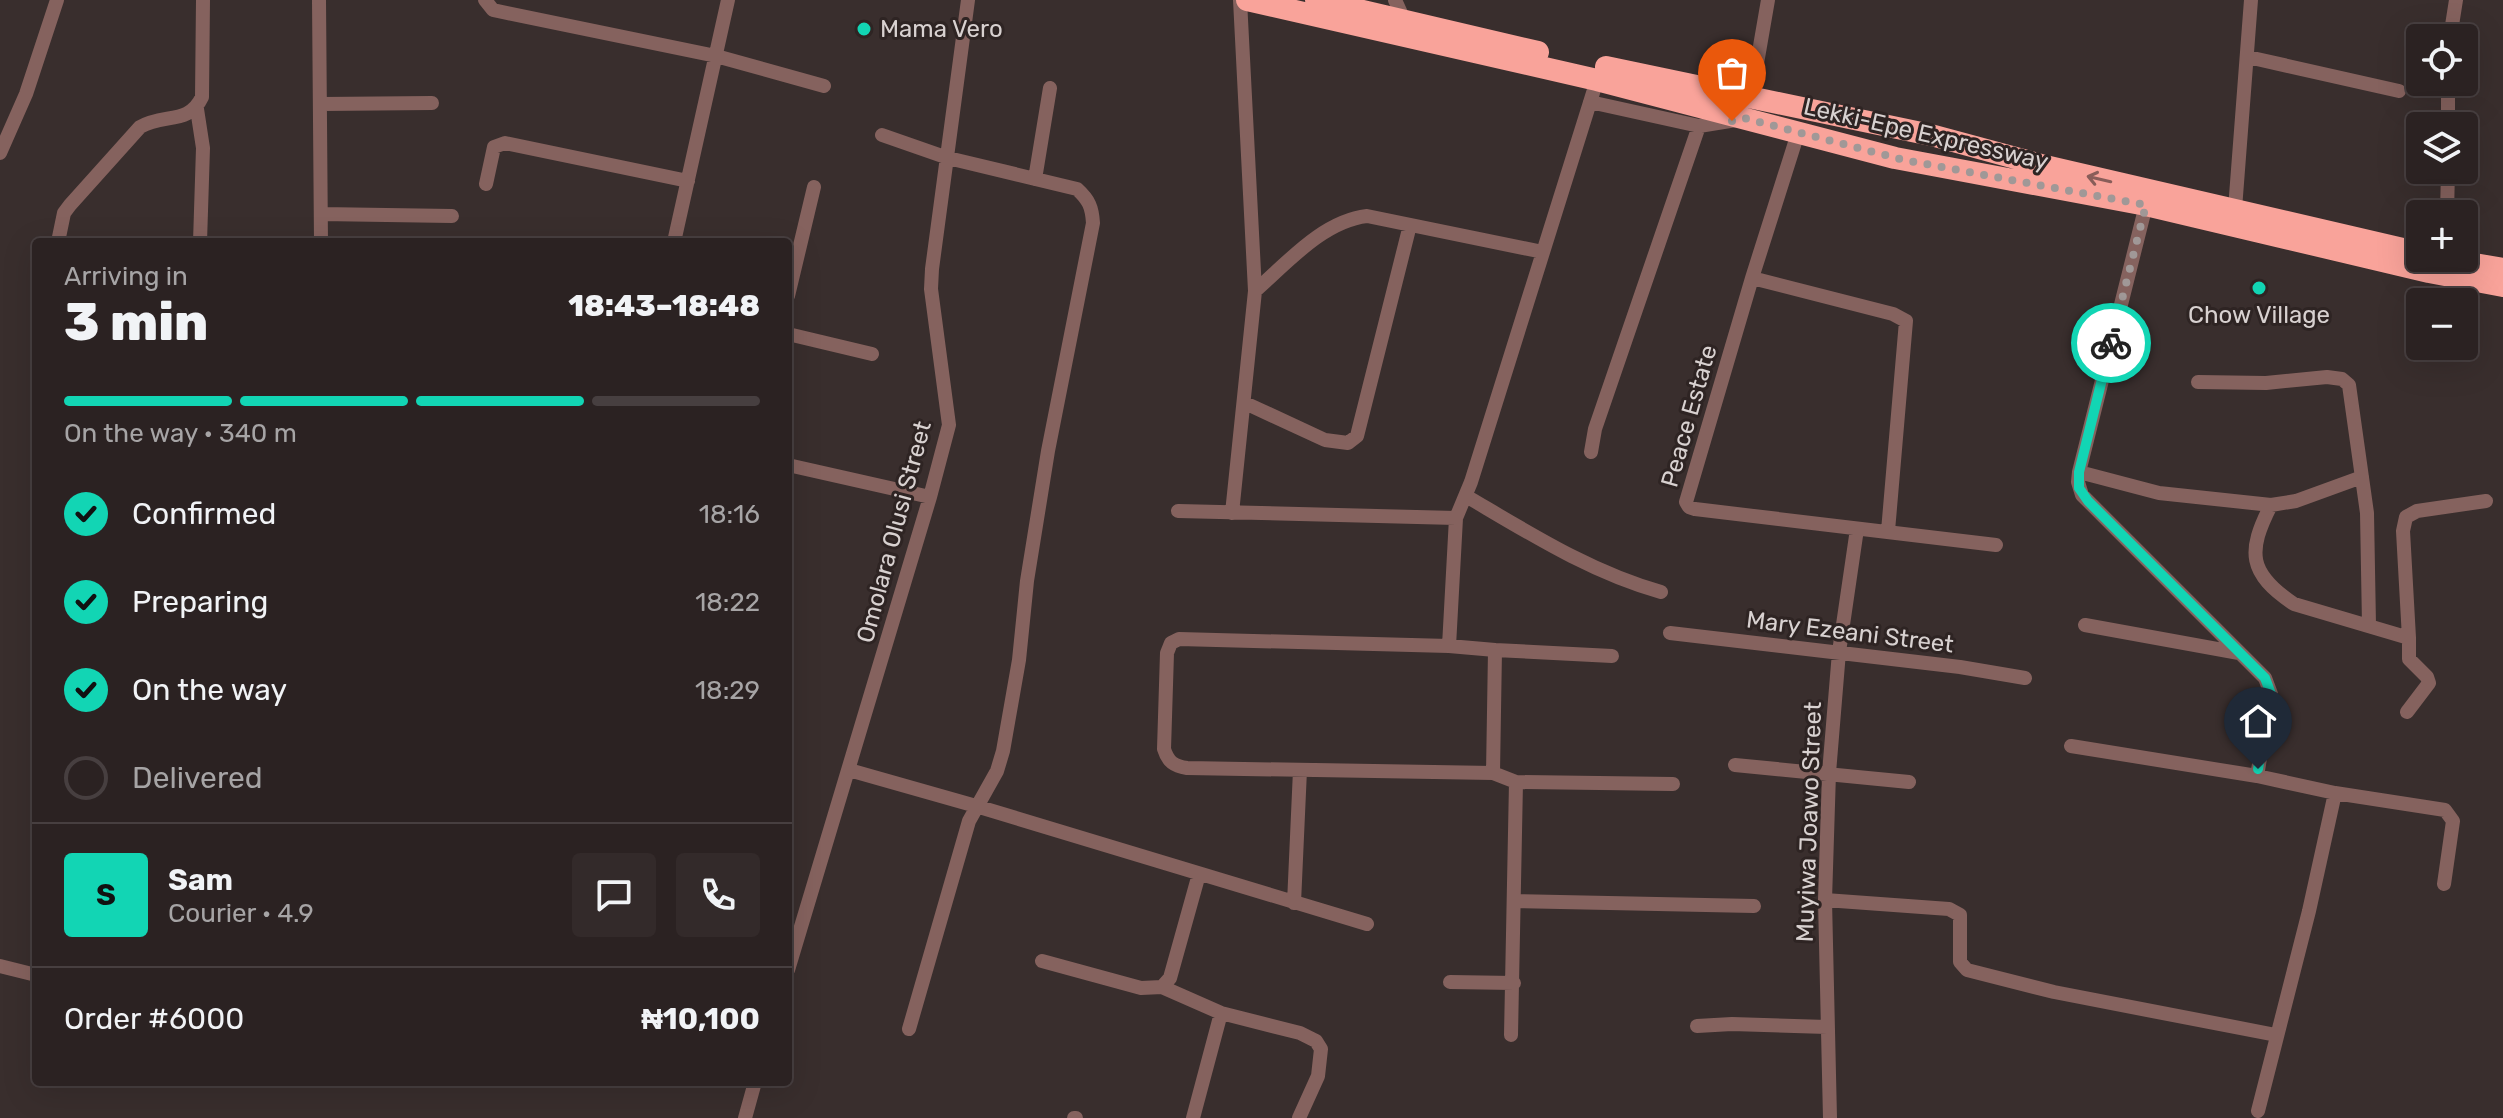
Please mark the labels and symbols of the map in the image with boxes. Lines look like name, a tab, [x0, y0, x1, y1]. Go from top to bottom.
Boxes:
place label: Mama Vero	[880, 15, 1003, 43]
marker: Mama Vero	[855, 20, 873, 38]
pin	[1698, 39, 1766, 121]
street label: Lekki-Epe Expressway	[1801, 92, 2051, 176]
one-way arrow	[2086, 170, 2112, 185]
marker: Chow Village	[2250, 279, 2268, 297]
place label: Chow Village	[2188, 301, 2330, 329]
courier	[2071, 303, 2151, 383]
street label: Peace Estate	[1655, 342, 1723, 490]
street label: Omolara Olusi Street	[851, 418, 937, 646]
street label: Mary Ezeani Street	[1745, 605, 1955, 659]
pin	[2224, 687, 2292, 769]
street label: Muyiwa Joawo Street	[1791, 701, 1827, 943]

